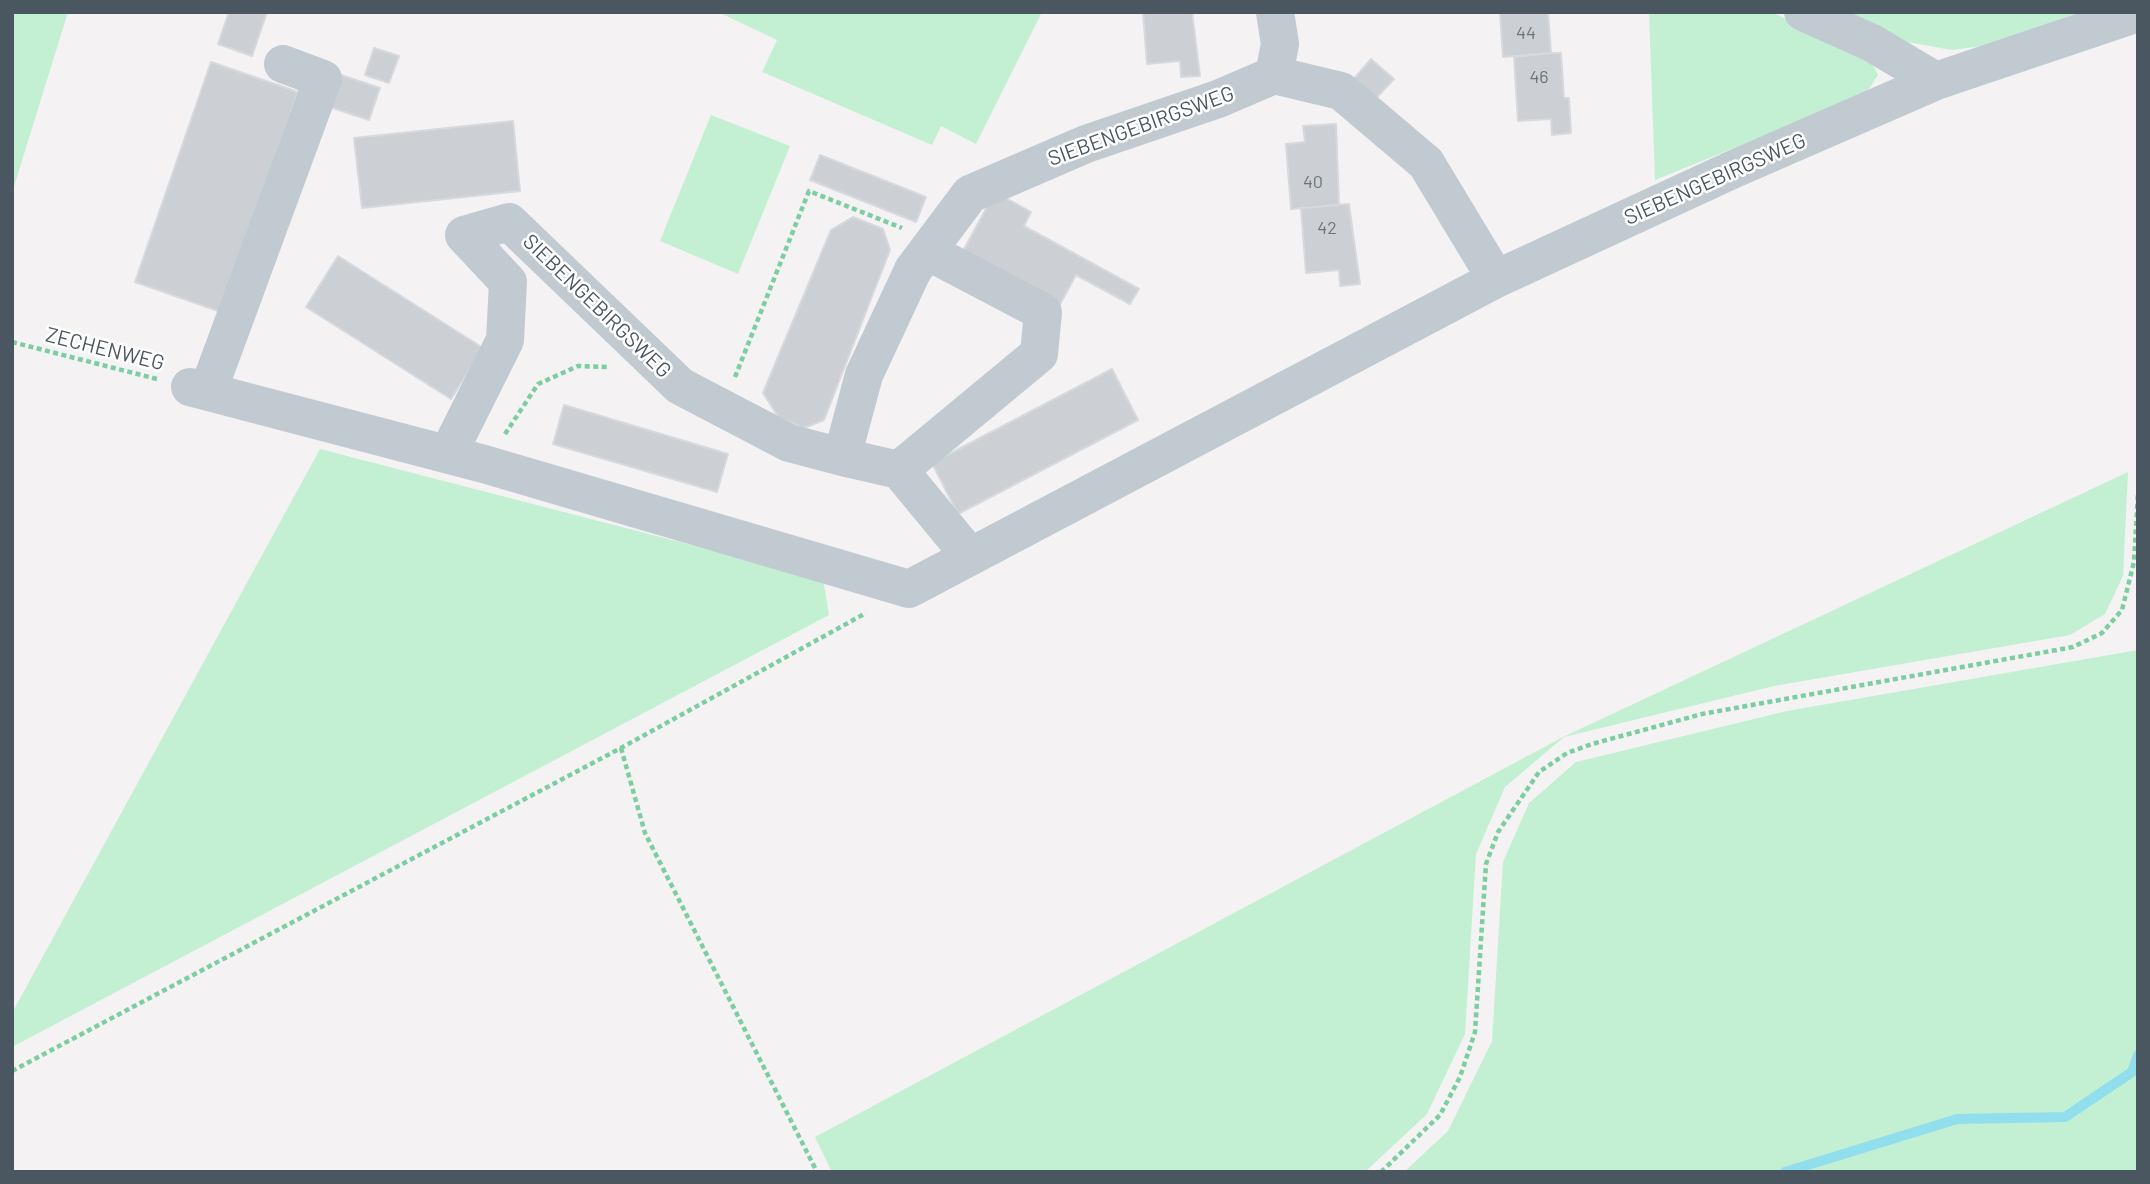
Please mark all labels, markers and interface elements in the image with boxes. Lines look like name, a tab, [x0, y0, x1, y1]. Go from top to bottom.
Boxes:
house number: 44	[1516, 22, 1536, 44]
house number: 46	[1529, 66, 1549, 88]
street label: SIEBENGEBIRGSWEG	[1045, 81, 1237, 171]
street label: SIEBENGEBIRGSWEG	[1620, 128, 1810, 230]
house number: 40	[1303, 171, 1323, 193]
house number: 42	[1317, 217, 1337, 239]
street label: SIEBENGEBIRGSWEG	[518, 229, 676, 383]
street label: ZECHENWEG	[43, 322, 167, 376]

